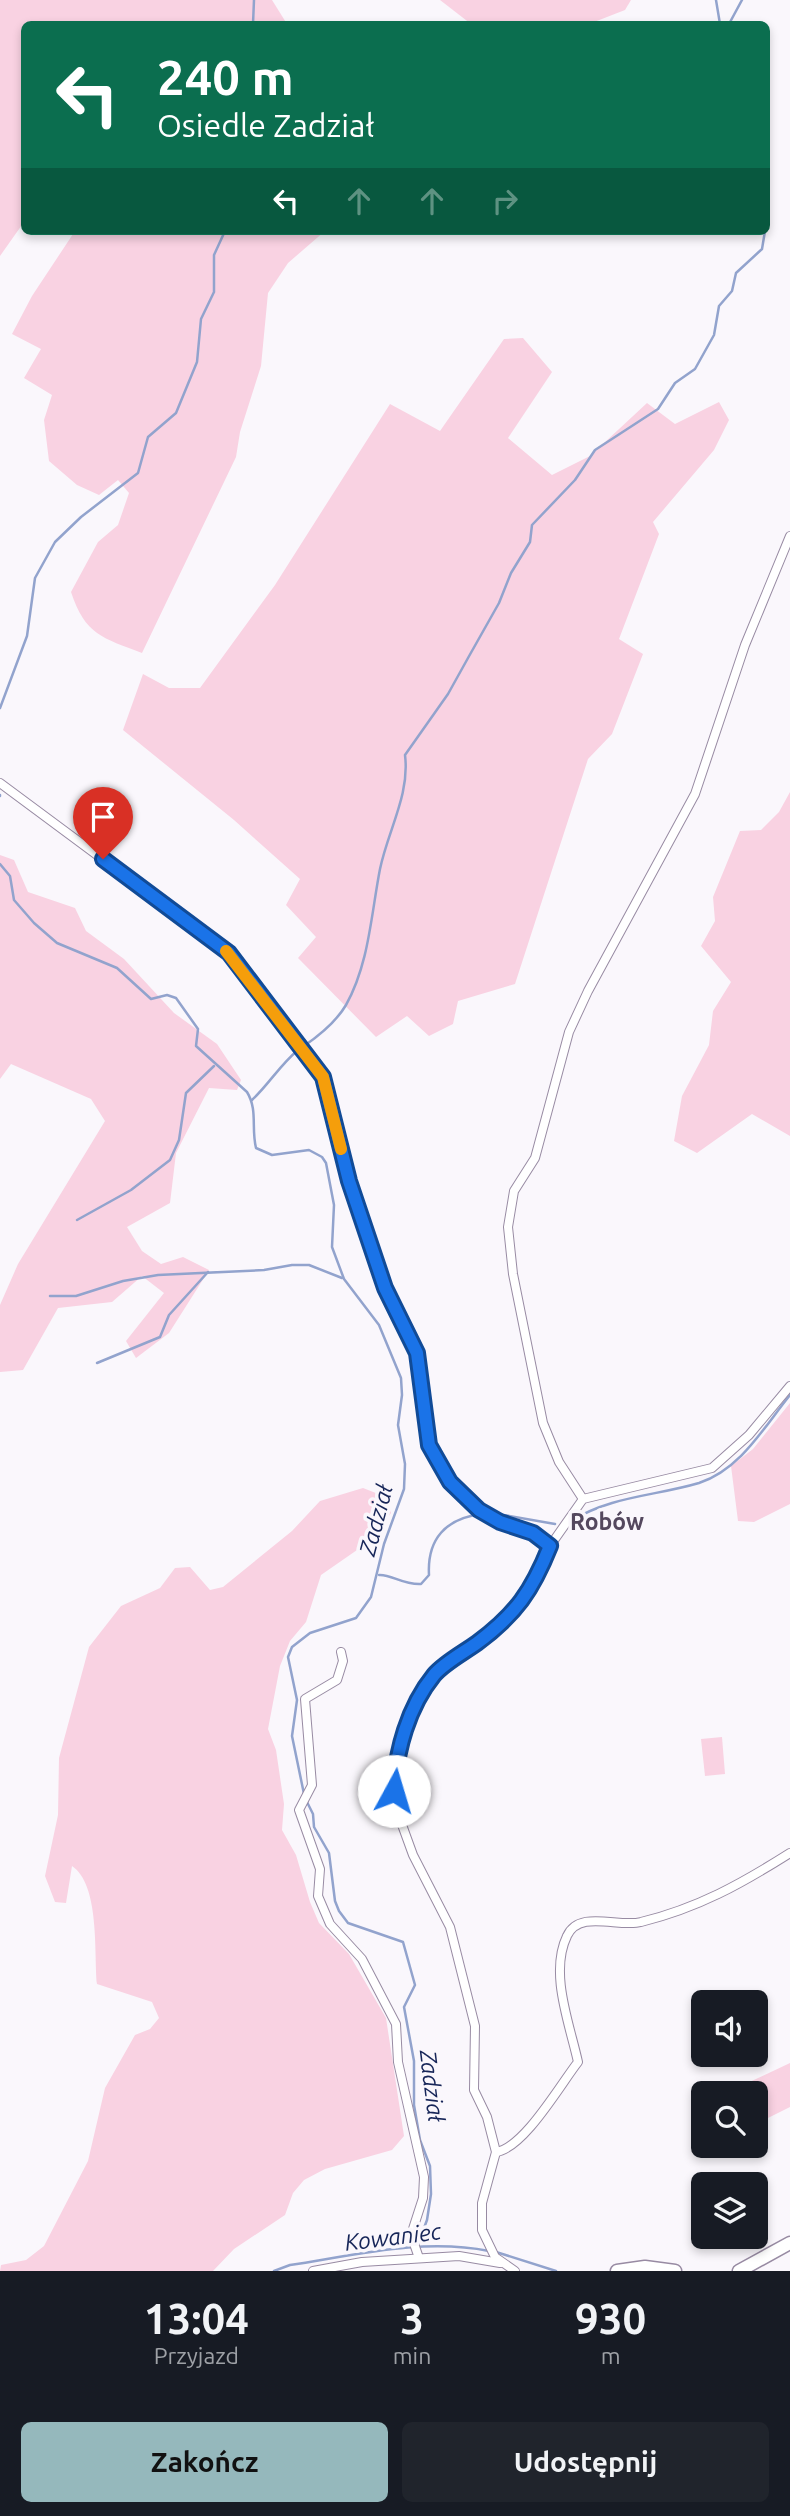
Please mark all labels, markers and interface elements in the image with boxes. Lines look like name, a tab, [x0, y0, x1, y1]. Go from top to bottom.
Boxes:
icon: left	[42, 49, 133, 140]
text: 240 m	[157, 49, 294, 104]
text: Osiedle Zadział	[157, 107, 374, 143]
icon: left	[267, 182, 305, 220]
icon: ahead	[340, 182, 378, 220]
icon: ahead	[413, 182, 451, 220]
icon: right	[486, 182, 524, 220]
pin	[73, 787, 133, 859]
icon: arrive	[84, 798, 122, 836]
water label: Zadział	[354, 1481, 397, 1559]
district label: Robów	[570, 1509, 644, 1534]
position arrow	[357, 1754, 431, 1828]
map controls	[691, 1990, 768, 2249]
button: sound	[691, 1990, 768, 2067]
water label: Zadział	[416, 2047, 449, 2124]
button: search	[691, 2081, 768, 2158]
button: layers	[691, 2172, 768, 2249]
water label: Kowaniec	[343, 2218, 443, 2255]
text: 13:04	[144, 2295, 249, 2342]
text: 3	[400, 2295, 424, 2342]
text: 930	[575, 2295, 646, 2342]
text: Przyjazd	[154, 2343, 239, 2368]
text: min	[393, 2343, 431, 2368]
text: m	[601, 2343, 621, 2368]
button: Zakończ	[21, 2422, 388, 2502]
button: Udostępnij	[402, 2422, 769, 2502]

